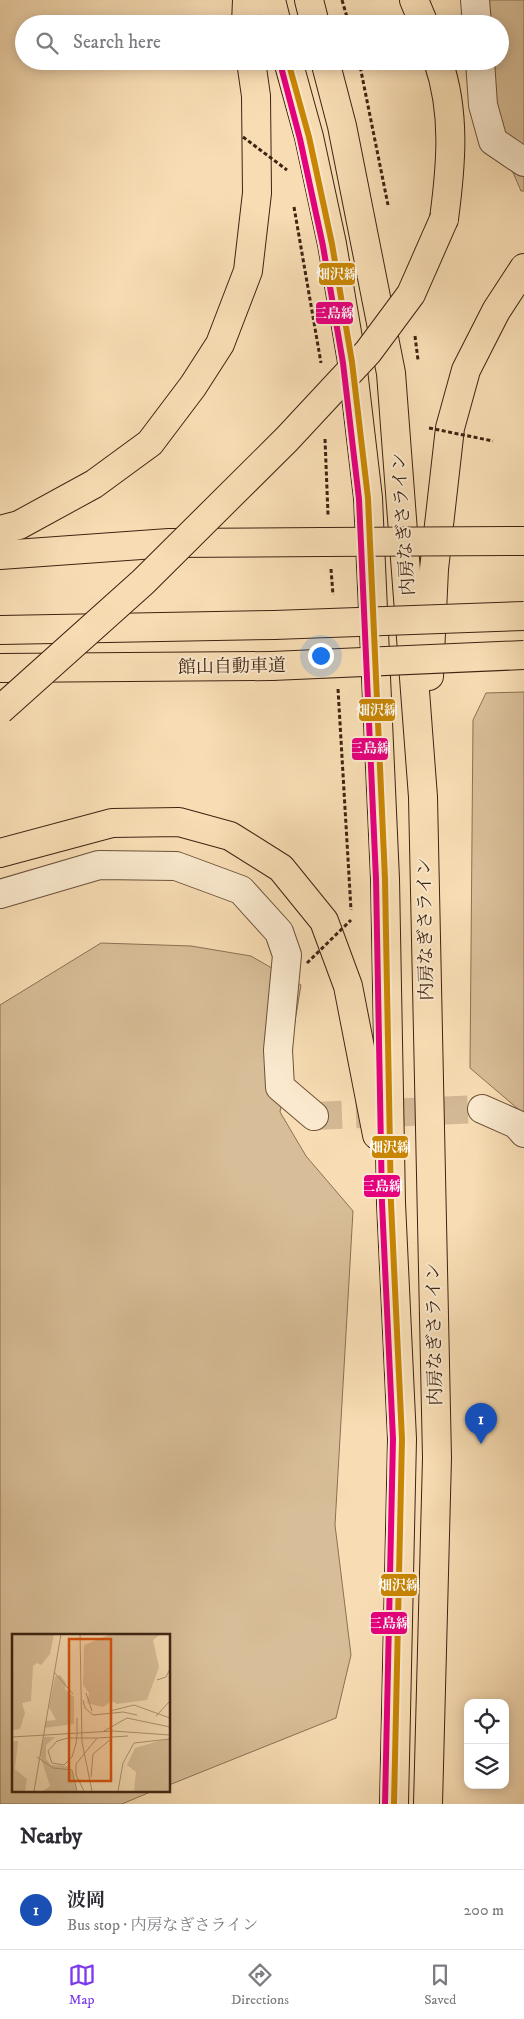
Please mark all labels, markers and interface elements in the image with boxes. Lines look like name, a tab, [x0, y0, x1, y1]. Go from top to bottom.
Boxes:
search box	[15, 15, 509, 70]
icon: search	[33, 29, 61, 57]
text: Search here	[73, 31, 161, 54]
line badge: 畑沢線	[318, 262, 356, 286]
text: 畑沢線	[316, 266, 358, 284]
line badge: 三島線	[315, 301, 354, 325]
text: 三島線	[313, 305, 355, 323]
street label: 内房なぎさライン	[388, 452, 420, 596]
your location	[308, 643, 334, 669]
street label: 館山自動車道	[178, 655, 286, 679]
line badge: 畑沢線	[358, 698, 396, 722]
text: 畑沢線	[356, 702, 398, 720]
line badge: 三島線	[351, 737, 389, 761]
text: 三島線	[349, 740, 391, 758]
street label: 内房なぎさライン	[414, 857, 438, 1001]
line badge: 畑沢線	[371, 1135, 409, 1159]
text: 畑沢線	[369, 1139, 411, 1157]
line badge: 三島線	[363, 1174, 401, 1198]
text: 三島線	[361, 1178, 403, 1196]
street label: 内房なぎさライン	[423, 1262, 447, 1406]
pin: 1	[465, 1403, 497, 1444]
line badge: 畑沢線	[380, 1573, 418, 1597]
text: 畑沢線	[378, 1577, 420, 1595]
line badge: 三島線	[370, 1611, 408, 1635]
text: 三島線	[368, 1615, 410, 1633]
inset map	[12, 1634, 170, 1792]
map controls	[464, 1699, 509, 1789]
button: locate	[464, 1699, 509, 1744]
button: layers	[464, 1744, 509, 1789]
text: Nearby	[20, 1824, 82, 1850]
text: 波岡	[67, 1889, 105, 1912]
text: 1	[33, 1900, 39, 1920]
text: 200 m	[463, 1900, 504, 1920]
text: Bus stop · 内房なぎさライン	[67, 1915, 258, 1935]
tab: Map	[68, 1961, 96, 2009]
tab: Directions	[231, 1961, 289, 2009]
tab: Saved	[424, 1961, 456, 2009]

